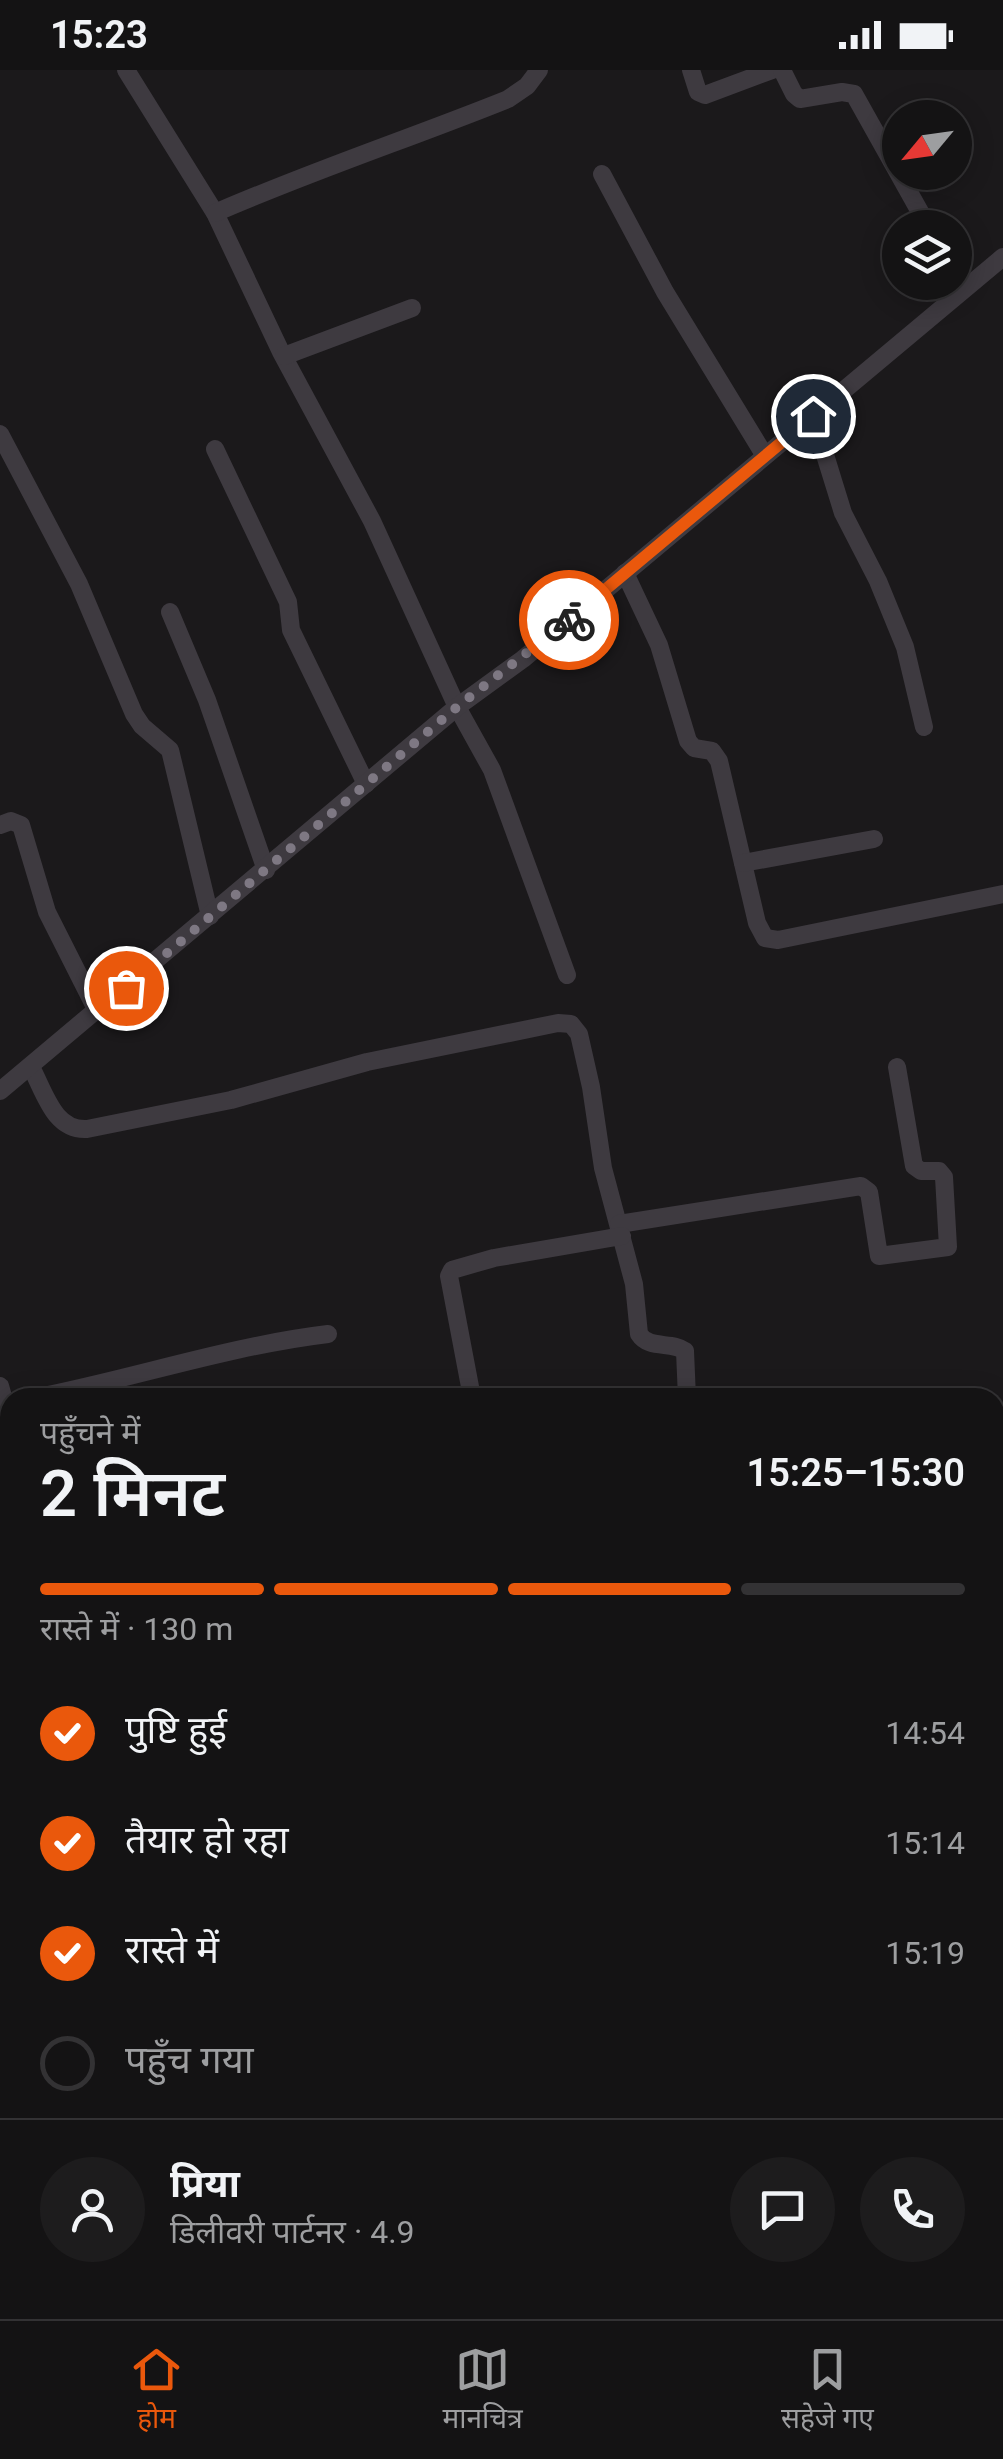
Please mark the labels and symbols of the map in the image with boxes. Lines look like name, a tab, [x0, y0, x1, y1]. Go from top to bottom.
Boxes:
north arrow	[882, 100, 972, 190]
pin	[771, 374, 856, 459]
courier	[519, 570, 619, 670]
pin	[84, 946, 169, 1031]

